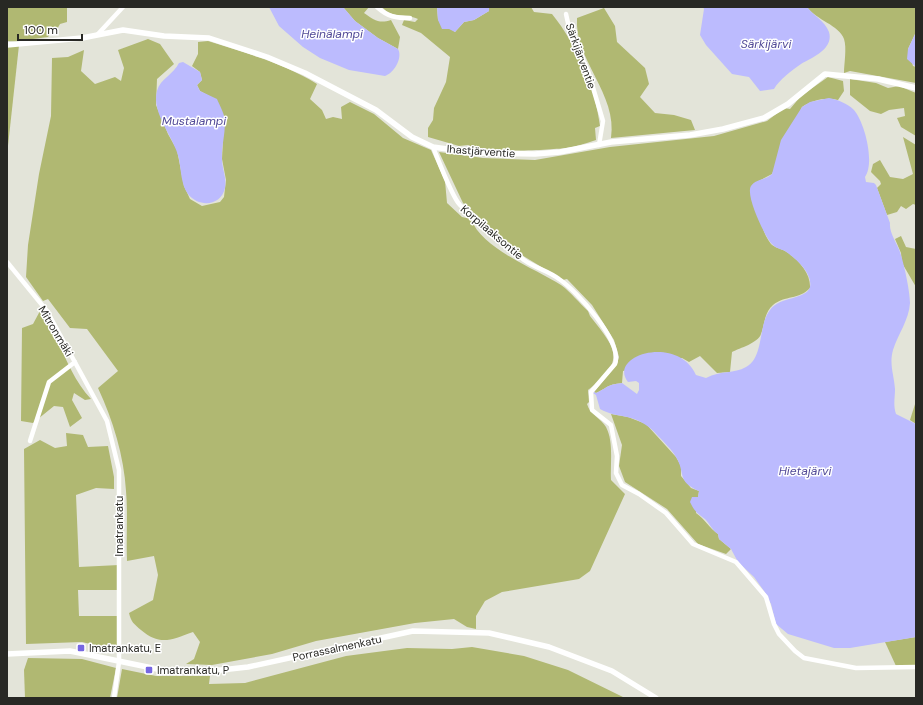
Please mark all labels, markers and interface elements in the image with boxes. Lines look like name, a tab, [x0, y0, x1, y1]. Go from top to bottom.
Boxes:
scale bar	[18, 16, 82, 42]
street label: Särkijärventie	[563, 21, 599, 91]
text: 100 m	[24, 22, 58, 38]
water label: Heinälampi	[301, 26, 364, 42]
water label: Särkijärvi	[741, 36, 792, 52]
water label: Mustalampi	[162, 113, 227, 129]
street label: Ihastjärventie	[446, 142, 516, 160]
street label: Korpilaaksontie	[458, 202, 526, 262]
street label: Mitronmäki	[35, 303, 77, 359]
water label: Hietajärvi	[779, 463, 832, 479]
street label: Imatrankatu	[112, 496, 126, 556]
street label: Porrassalmenkatu	[291, 632, 383, 664]
place label: Imatrankatu, E	[89, 641, 161, 655]
marker: Imatrankatu, E	[76, 643, 86, 653]
place label: Imatrankatu, P	[157, 663, 229, 677]
marker: Imatrankatu, P	[144, 665, 154, 675]

